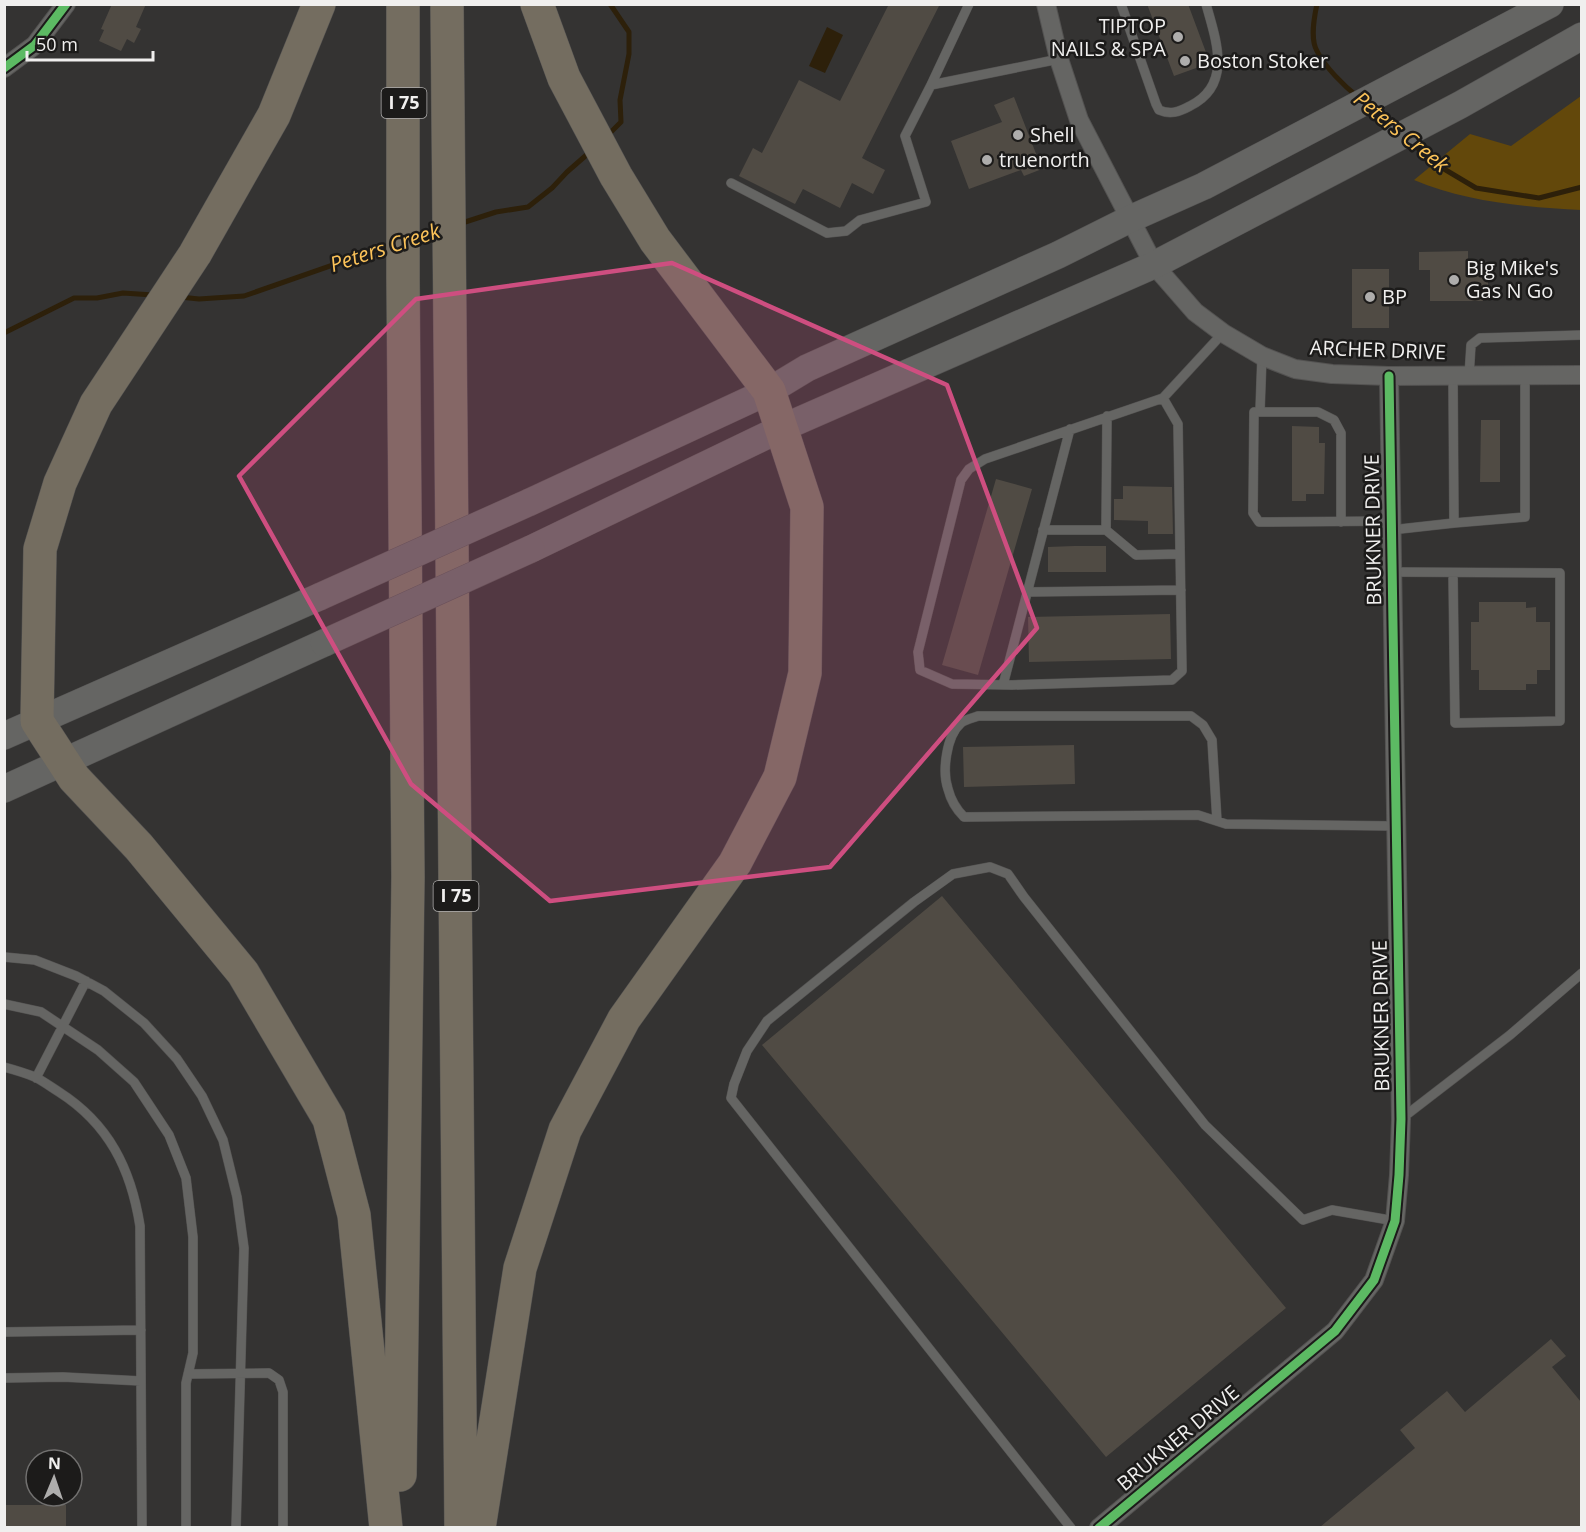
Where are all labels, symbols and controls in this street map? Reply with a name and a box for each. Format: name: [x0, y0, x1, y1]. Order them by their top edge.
place label: TIPTOP NAILS & SPA: [1051, 12, 1166, 62]
scale bar: [27, 24, 153, 62]
marker: TIPTOP NAILS & SPA: [1171, 30, 1185, 44]
text: 50 m: [36, 32, 78, 56]
place label: Boston Stoker: [1197, 47, 1328, 74]
marker: Boston Stoker: [1178, 54, 1192, 68]
water label: Peters Creek: [1348, 84, 1455, 179]
road number: I 75: [382, 88, 426, 118]
place label: Shell: [1030, 121, 1075, 148]
marker: Shell: [1011, 128, 1025, 142]
place label: truenorth: [999, 146, 1090, 173]
marker: truenorth: [980, 153, 994, 167]
water label: Peters Creek: [326, 216, 444, 278]
place label: Big Mike's Gas N Go: [1466, 254, 1559, 304]
marker: Big Mike's Gas N Go: [1447, 273, 1461, 287]
place label: BP: [1382, 283, 1407, 310]
marker: BP: [1363, 290, 1377, 304]
street label: ARCHER DRIVE: [1309, 334, 1447, 365]
street label: BRUKNER DRIVE: [1358, 454, 1387, 606]
road number: I 75: [434, 881, 478, 911]
street label: BRUKNER DRIVE: [1366, 940, 1395, 1092]
street label: BRUKNER DRIVE: [1111, 1379, 1244, 1497]
north arrow: [24, 1448, 84, 1508]
text: N: [48, 1452, 61, 1474]

